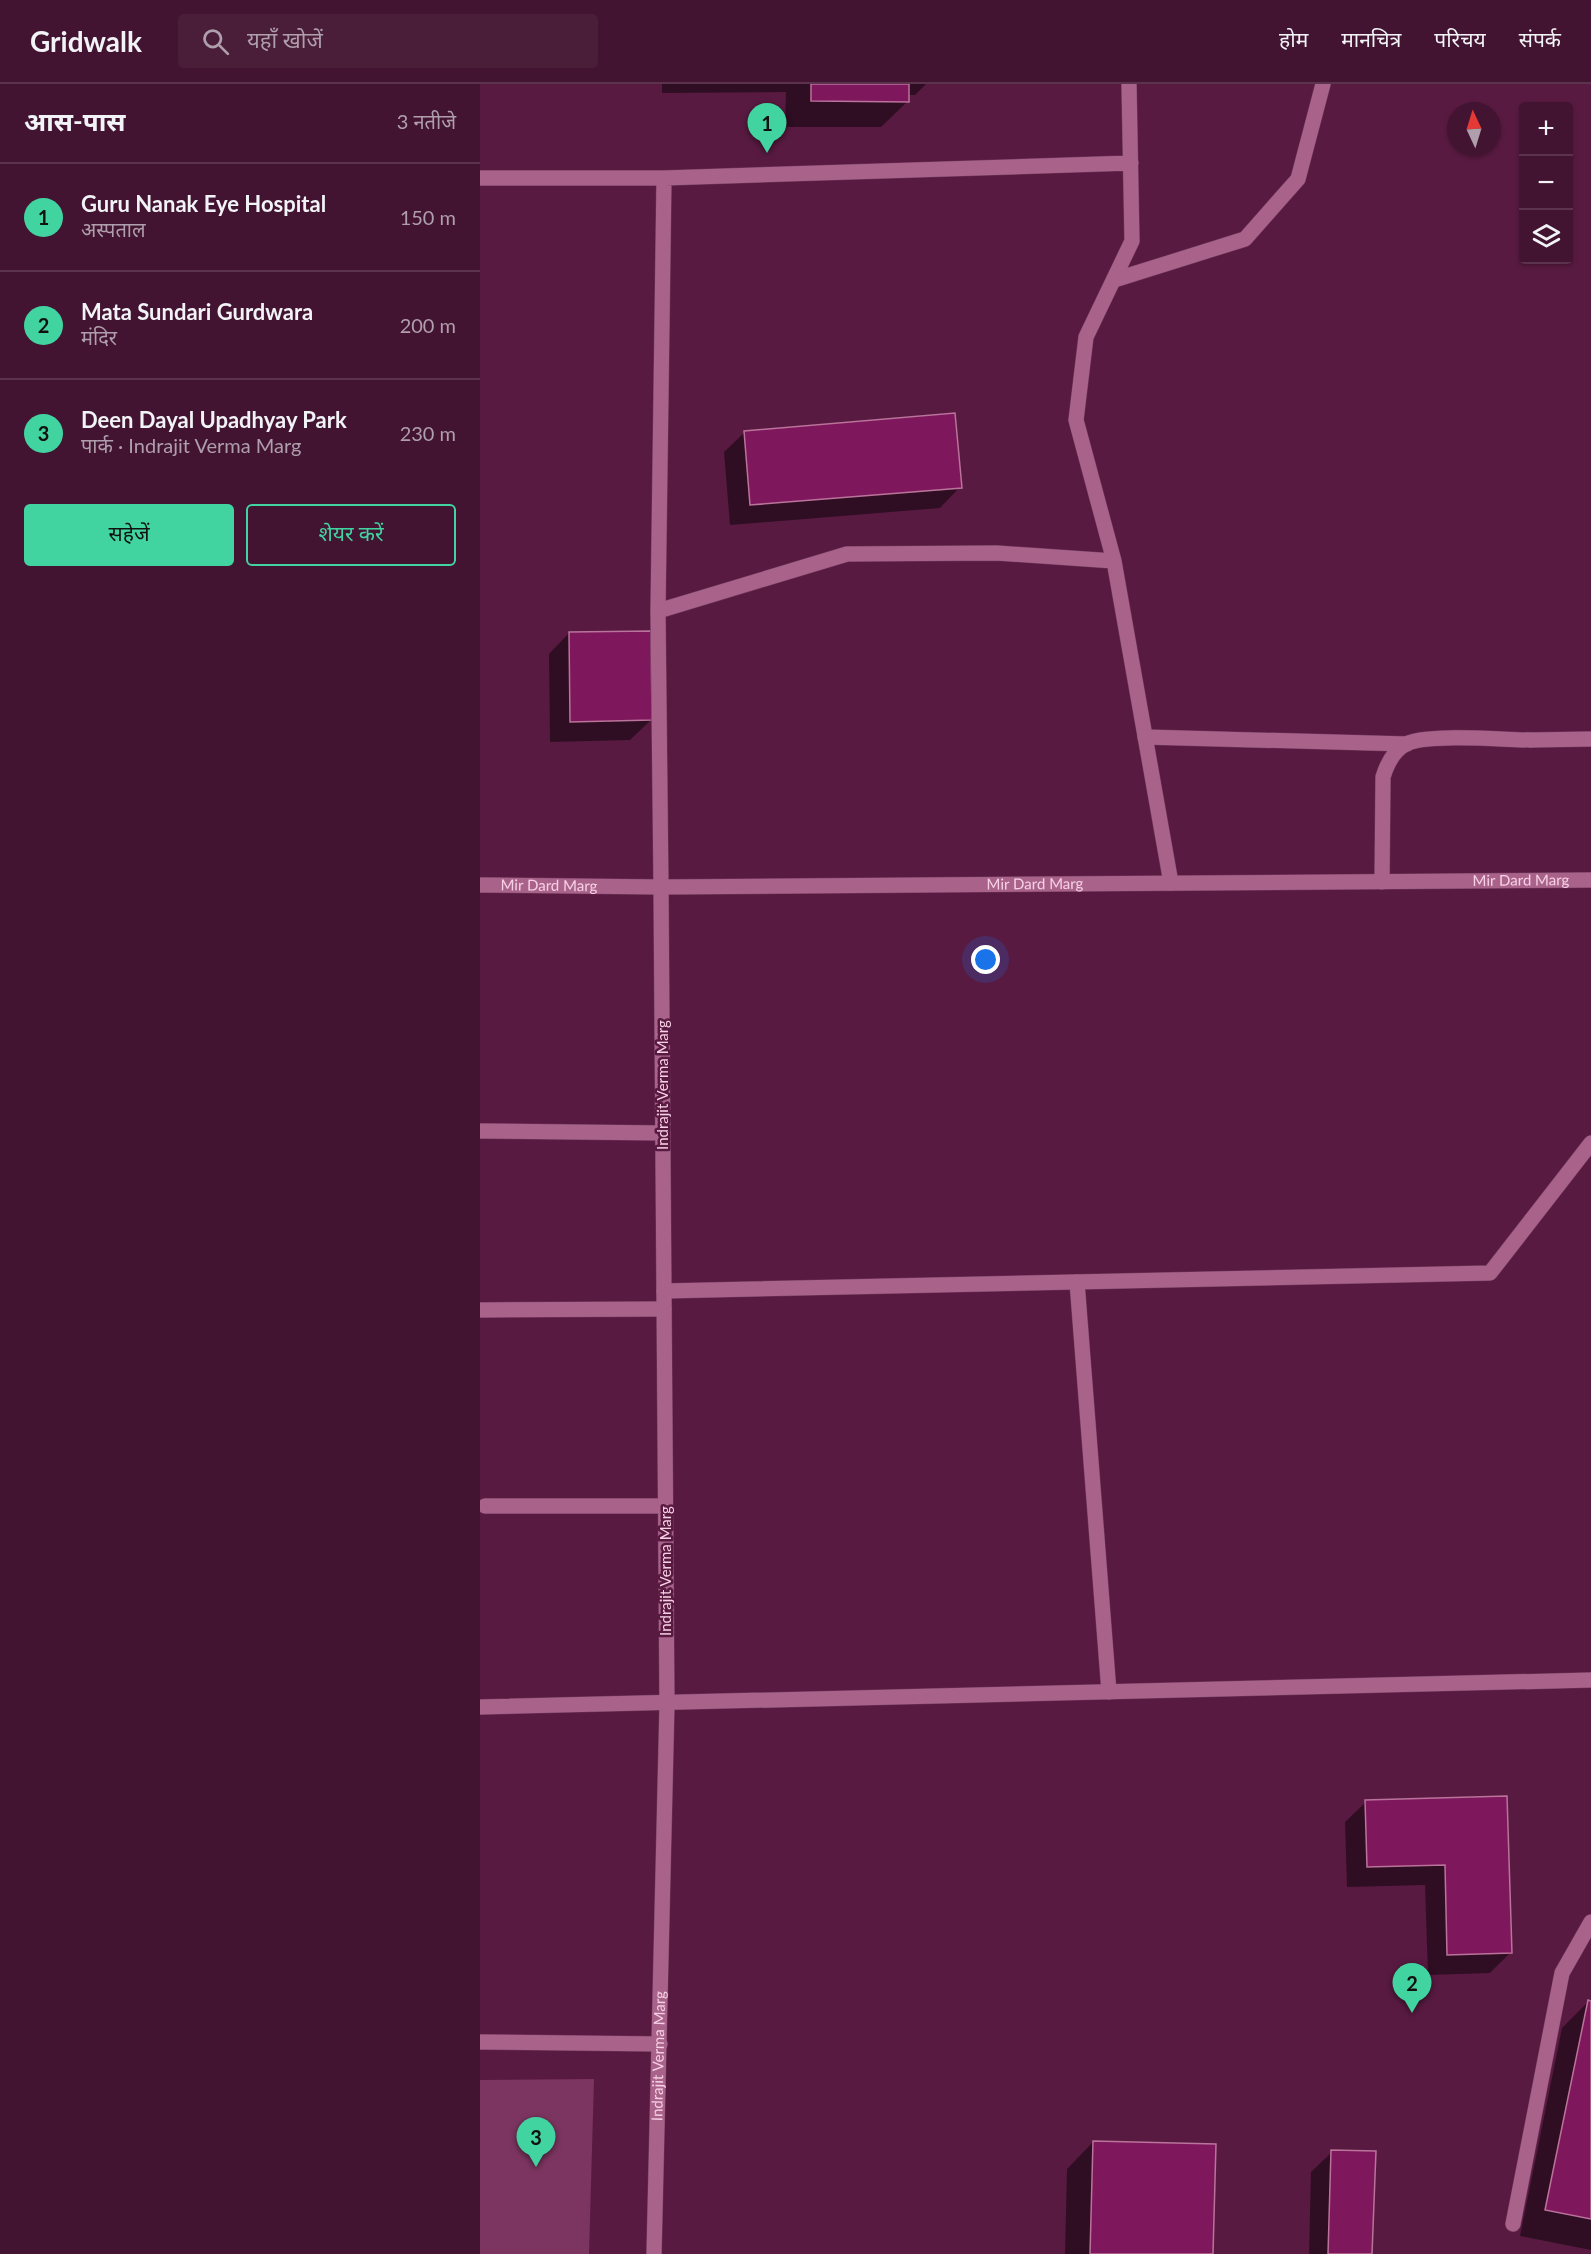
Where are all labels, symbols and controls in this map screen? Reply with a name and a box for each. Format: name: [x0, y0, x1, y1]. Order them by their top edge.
search box: [178, 14, 598, 68]
text: Gridwalk: [30, 24, 142, 58]
icon: search: [199, 25, 232, 58]
text: यहाँ खोजें: [247, 26, 323, 53]
text: होम: [1279, 26, 1308, 51]
text: मानचित्र: [1341, 26, 1401, 51]
text: परिचय: [1434, 26, 1486, 51]
text: संपर्क: [1519, 26, 1561, 51]
north arrow: [1447, 102, 1501, 156]
map controls: [1519, 102, 1573, 264]
button: +: [1519, 102, 1573, 156]
pin: 1: [748, 104, 786, 153]
text: आस-पास: [24, 105, 126, 137]
text: 3 नतीजे: [397, 109, 456, 133]
button: −: [1519, 156, 1573, 210]
text: Guru Nanak Eye Hospital: [81, 190, 326, 217]
text: 1: [38, 205, 49, 229]
text: 150 m: [400, 205, 456, 229]
button: layers: [1519, 210, 1573, 264]
text: अस्पताल: [81, 217, 146, 241]
text: Mata Sundari Gurdwara: [81, 298, 313, 325]
text: 2: [38, 313, 49, 337]
text: 200 m: [400, 313, 456, 337]
text: मंदिर: [81, 325, 117, 349]
text: Deen Dayal Upadhyay Park: [81, 406, 347, 433]
text: 3: [38, 421, 49, 445]
text: 230 m: [400, 421, 456, 445]
text: पार्क · Indrajit Verma Marg: [81, 433, 301, 457]
button: सहेजें: [24, 504, 234, 566]
button: शेयर करें: [246, 504, 456, 566]
street label: Mir Dard Marg: [1472, 870, 1570, 889]
street label: Mir Dard Marg: [986, 874, 1084, 893]
street label: Mir Dard Marg: [500, 875, 598, 894]
your location: [971, 945, 1000, 974]
street label: Indrajit Verma Marg: [653, 1020, 671, 1150]
street label: Indrajit Verma Marg: [656, 1506, 674, 1636]
pin: 2: [1392, 1964, 1432, 2013]
street label: Indrajit Verma Marg: [647, 1991, 668, 2121]
pin: 3: [516, 2118, 556, 2167]

